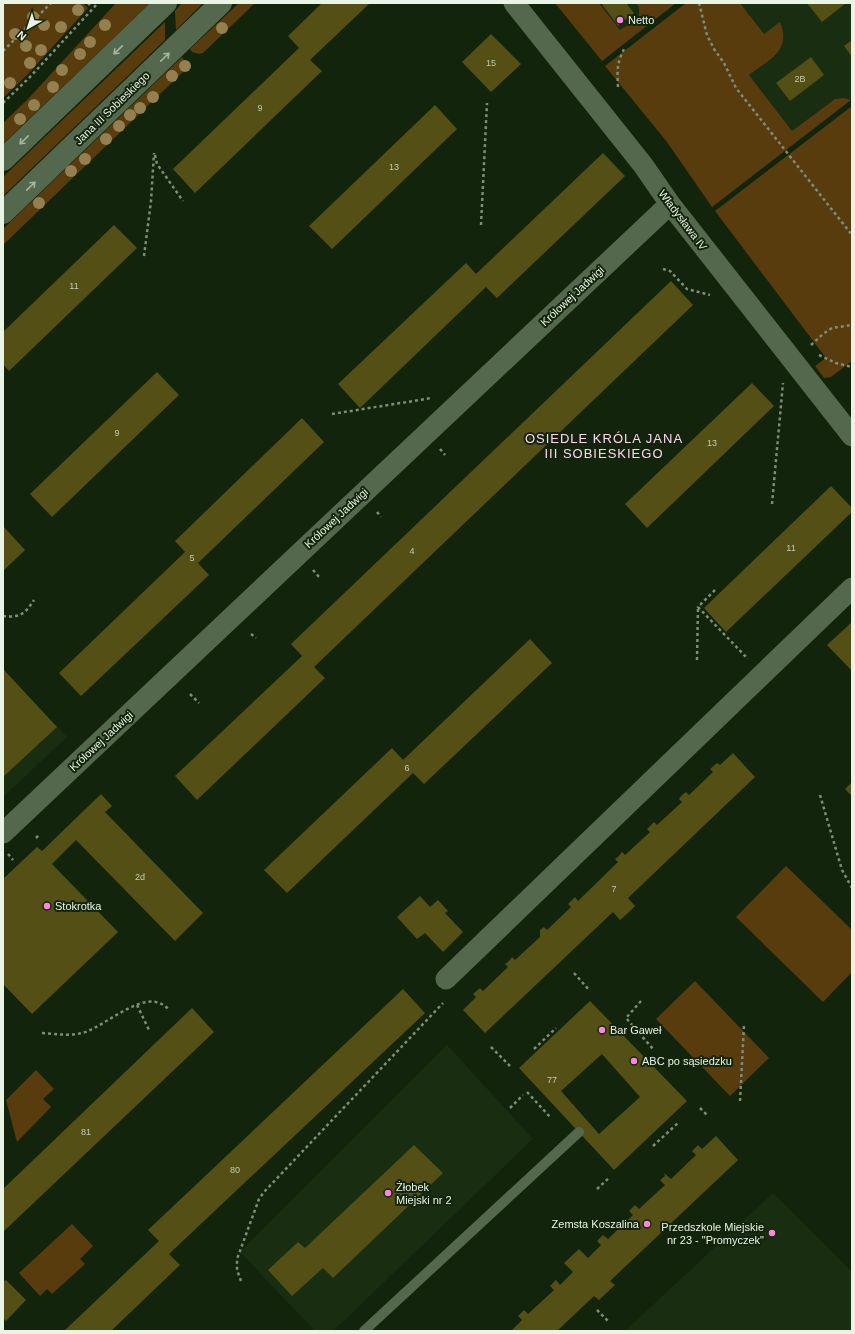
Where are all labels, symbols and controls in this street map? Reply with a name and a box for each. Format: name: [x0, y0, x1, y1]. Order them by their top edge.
north arrow: [8, 8, 48, 48]
place label: Netto: [628, 14, 654, 26]
marker: Netto: [615, 15, 625, 25]
text: N: [15, 29, 29, 43]
one-way arrow: [113, 45, 123, 55]
one-way arrow: [160, 52, 170, 61]
house number: 15: [486, 58, 496, 68]
street label: Jana III Sobieskiego: [72, 69, 152, 147]
house number: 2B: [794, 74, 806, 84]
house number: 9: [257, 103, 263, 113]
one-way arrow: [19, 135, 29, 145]
house number: 13: [389, 162, 399, 172]
one-way arrow: [26, 181, 36, 190]
street label: Władysława IV: [657, 188, 710, 253]
street label: Królowej Jadwigi: [538, 264, 606, 328]
house number: 11: [69, 281, 79, 291]
house number: 9: [114, 428, 120, 438]
district label: OSIEDLE KRÓLA JANA III SOBIESKIEGO: [525, 431, 683, 461]
house number: 13: [707, 438, 717, 448]
street label: Królowej Jadwigi: [302, 486, 370, 550]
house number: 11: [786, 543, 796, 553]
house number: 4: [409, 546, 415, 556]
house number: 5: [189, 553, 195, 563]
street label: Królowej Jadwigi: [67, 709, 135, 773]
house number: 6: [404, 763, 410, 773]
house number: 2d: [135, 872, 145, 882]
house number: 7: [611, 884, 617, 894]
place label: Stokrotka: [55, 900, 102, 912]
marker: Stokrotka: [42, 901, 52, 911]
place label: Bar Gaweł: [610, 1024, 662, 1036]
marker: Bar Gaweł: [597, 1025, 607, 1035]
place label: ABC po sąsiedzku: [642, 1055, 732, 1067]
marker: ABC po sąsiedzku: [629, 1056, 639, 1066]
house number: 77: [547, 1075, 557, 1085]
house number: 81: [81, 1127, 91, 1137]
house number: 80: [230, 1165, 240, 1175]
place label: Żłobek Miejski nr 2: [396, 1181, 452, 1206]
marker: Żłobek Miejski nr 2: [383, 1188, 393, 1198]
place label: Zemsta Koszalina: [552, 1218, 640, 1230]
marker: Zemsta Koszalina: [642, 1219, 652, 1229]
place label: Przedszkole Miejskie nr 23 - "Promyczek": [661, 1221, 764, 1246]
marker: Przedszkole Miejskie nr 23 - "Promyczek": [767, 1228, 777, 1238]

